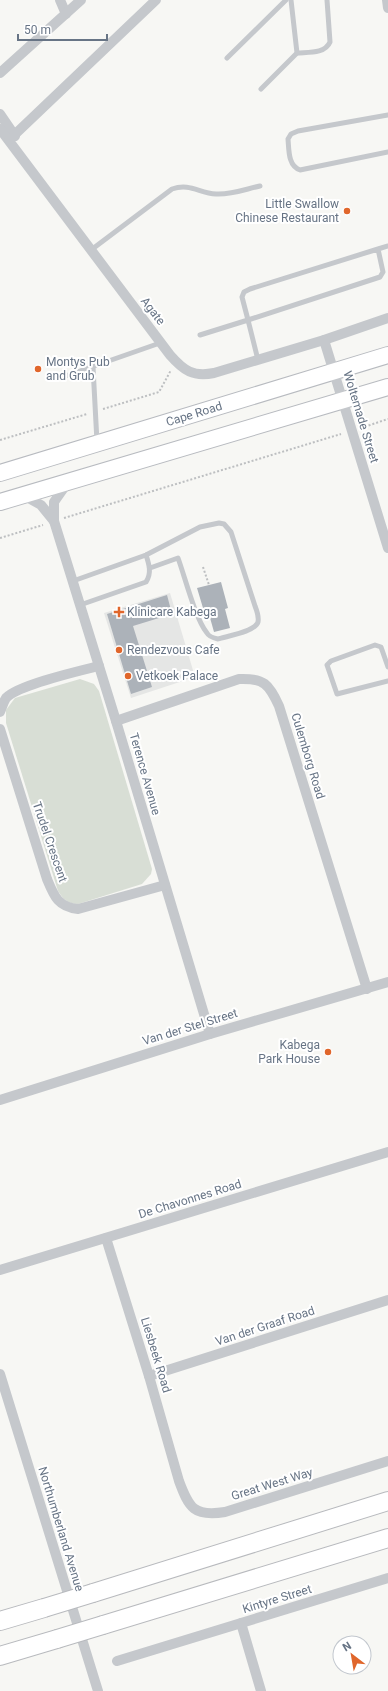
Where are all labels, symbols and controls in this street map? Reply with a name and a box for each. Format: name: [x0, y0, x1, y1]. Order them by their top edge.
scale bar: [18, 16, 107, 42]
text: 50 m: [24, 23, 51, 37]
place label: Little Swallow Chinese Restaurant: [235, 197, 339, 225]
marker: Little Swallow Chinese Restaurant: [342, 206, 352, 216]
street label: Agate: [138, 294, 168, 328]
place label: Montys Pub and Grub: [46, 355, 110, 383]
marker: Montys Pub and Grub: [33, 364, 43, 374]
street label: Woltemade Street: [340, 369, 382, 465]
street label: Cape Road: [164, 399, 224, 429]
place label: Klinicare Kabega: [127, 605, 216, 619]
marker: Klinicare Kabega: [114, 607, 124, 617]
place label: Rendezvous Cafe: [127, 643, 220, 657]
marker: Rendezvous Cafe: [114, 645, 124, 655]
place label: Vetkoek Palace: [136, 669, 218, 683]
marker: Vetkoek Palace: [123, 671, 133, 681]
street label: Culemborg Road: [288, 711, 328, 801]
street label: Terence Avenue: [127, 731, 163, 817]
street label: Trudel Crescent: [30, 800, 70, 884]
street label: Van der Stel Street: [141, 1006, 239, 1048]
place label: Kabega Park House: [258, 1038, 320, 1066]
marker: Kabega Park House: [323, 1047, 333, 1057]
street label: De Chavonnes Road: [137, 1177, 243, 1221]
street label: Van der Graaf Road: [214, 1303, 316, 1349]
street label: Liesbeek Road: [138, 1316, 174, 1394]
street label: Northumberland Avenue: [35, 1465, 87, 1593]
street label: Great West Way: [230, 1465, 315, 1503]
street label: Kintyre Street: [241, 1582, 313, 1616]
north arrow: [332, 1635, 372, 1675]
text: N: [340, 1639, 354, 1654]

